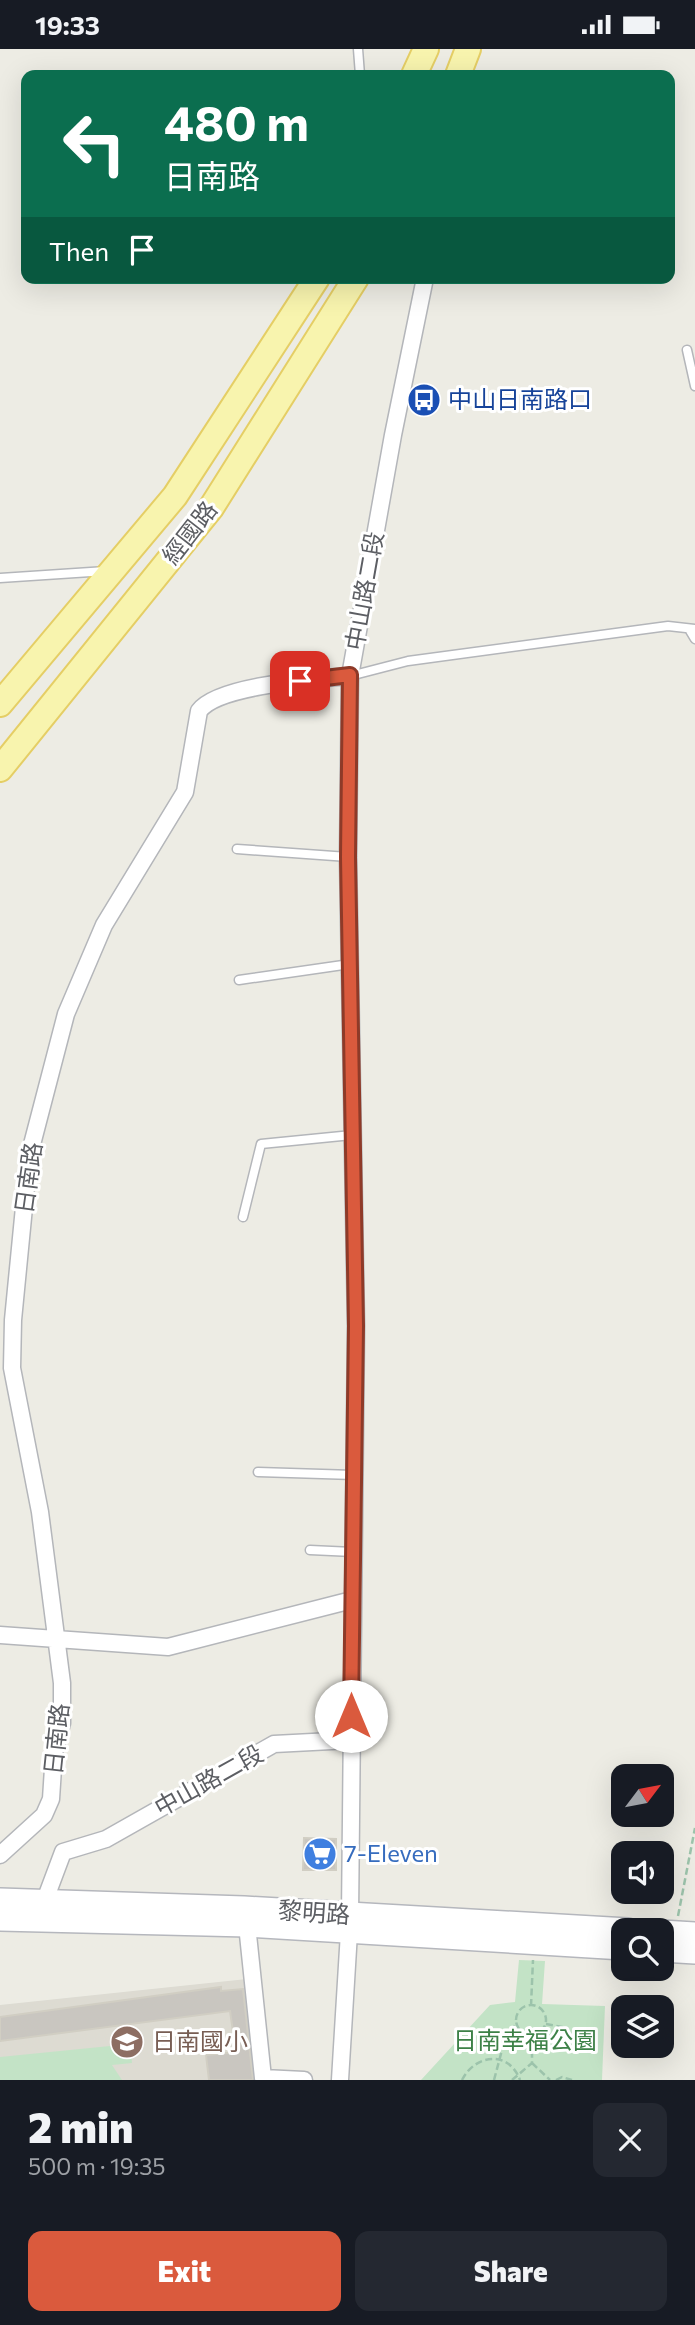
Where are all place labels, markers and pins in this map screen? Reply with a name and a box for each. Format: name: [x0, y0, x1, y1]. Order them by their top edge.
bus stop icon: 中山日南路口: [405, 381, 443, 419]
place label: 中山日南路口: [448, 384, 592, 413]
pin: [270, 651, 330, 711]
supermarket icon: 7-Eleven: [301, 1835, 339, 1873]
place label: 7-Eleven: [344, 1838, 438, 1867]
school or university icon: 日南國小: [108, 2023, 146, 2061]
place label: 日南國小: [152, 2026, 248, 2055]

